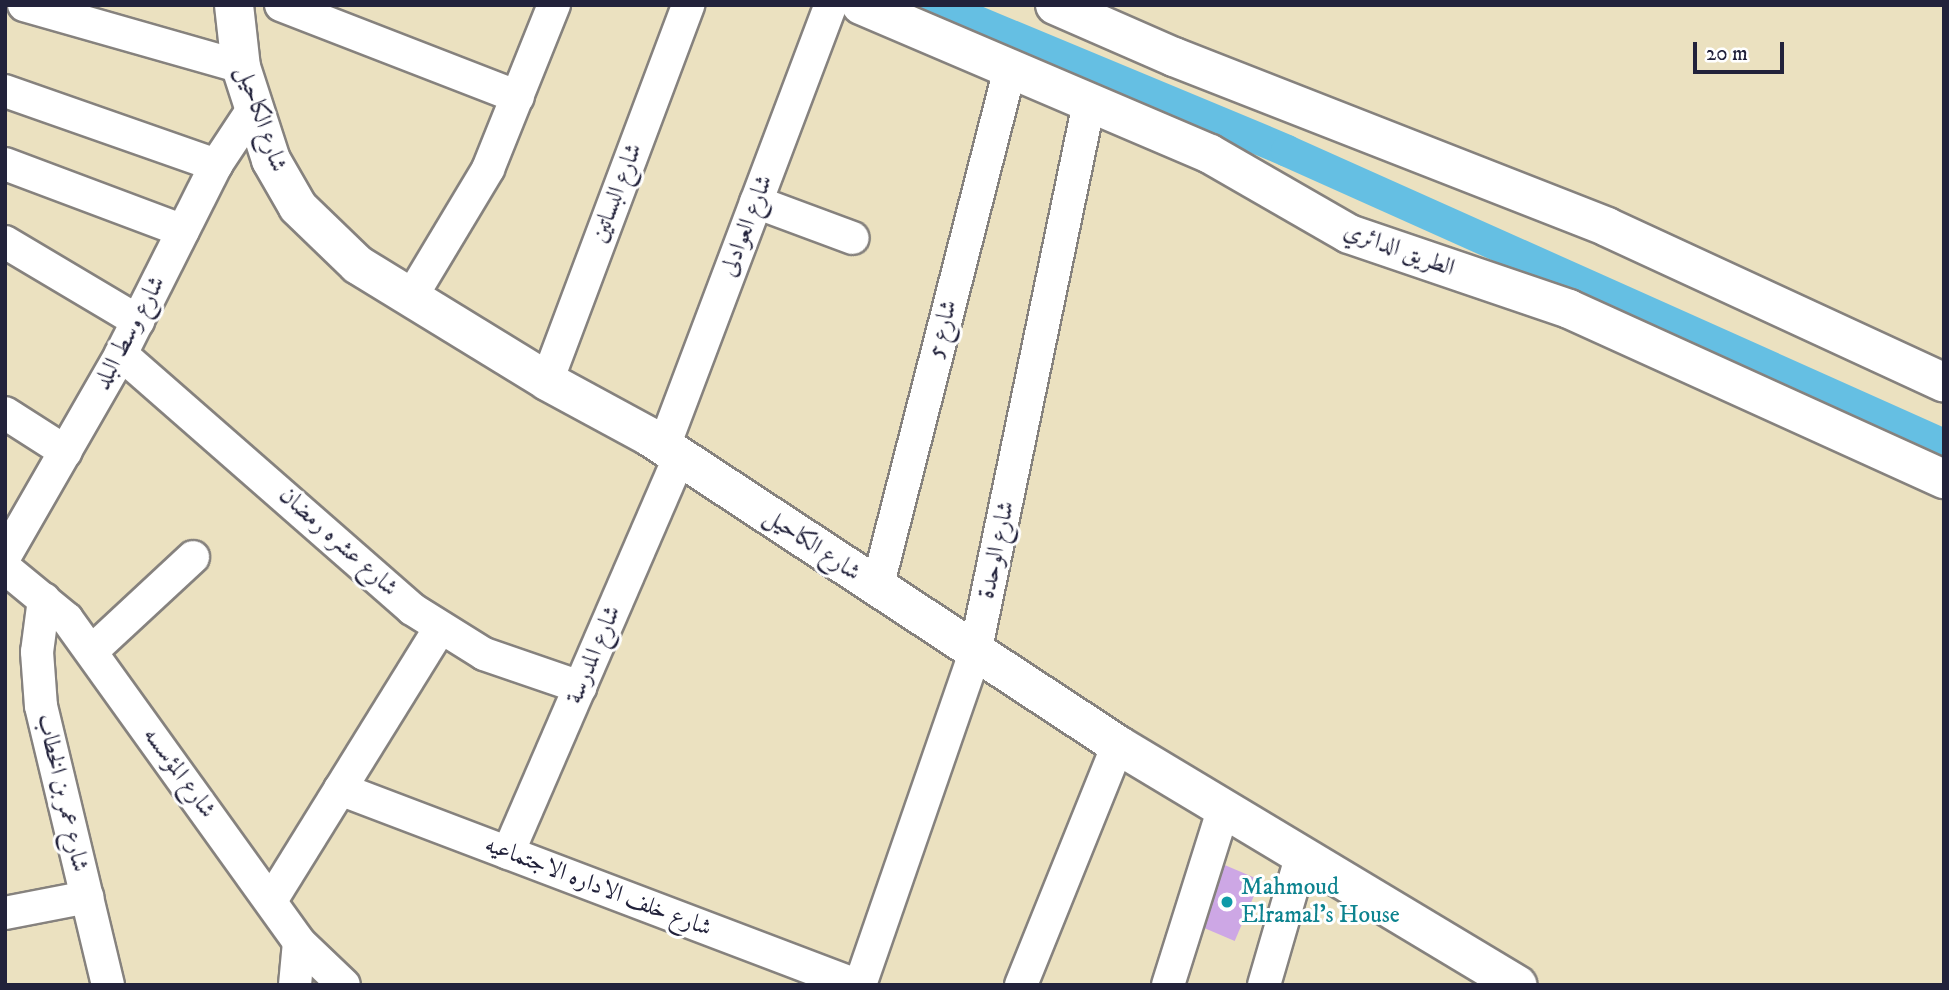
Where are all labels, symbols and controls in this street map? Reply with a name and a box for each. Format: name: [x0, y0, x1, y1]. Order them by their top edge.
scale bar: [1697, 28, 1788, 72]
text: 20 m: [1706, 41, 1748, 67]
street label: شارع الكاحيل: [229, 62, 293, 176]
street label: شارع البساتين: [585, 139, 649, 247]
street label: شارع العوادلى: [714, 171, 780, 281]
street label: الطريق الدائري: [1340, 217, 1458, 283]
street label: شارع وسط البلد: [88, 271, 172, 395]
street label: شارع 5: [922, 297, 964, 361]
street label: شارع عشره رمضان: [273, 481, 403, 603]
street label: شارع الوحدة: [973, 498, 1021, 602]
street label: شارع الكاحيل: [758, 502, 866, 588]
street label: شارع المدرسة: [560, 601, 628, 709]
street label: شارع عمر بن الخطاب: [30, 711, 94, 875]
street label: شارع المؤسسه: [136, 722, 222, 824]
street label: شارع خلف الاداره الاجتماعيه: [480, 830, 716, 944]
place label: Mahmoud Elramal's House: [1241, 874, 1400, 930]
marker: Mahmoud Elramal's House: [1219, 894, 1235, 910]

